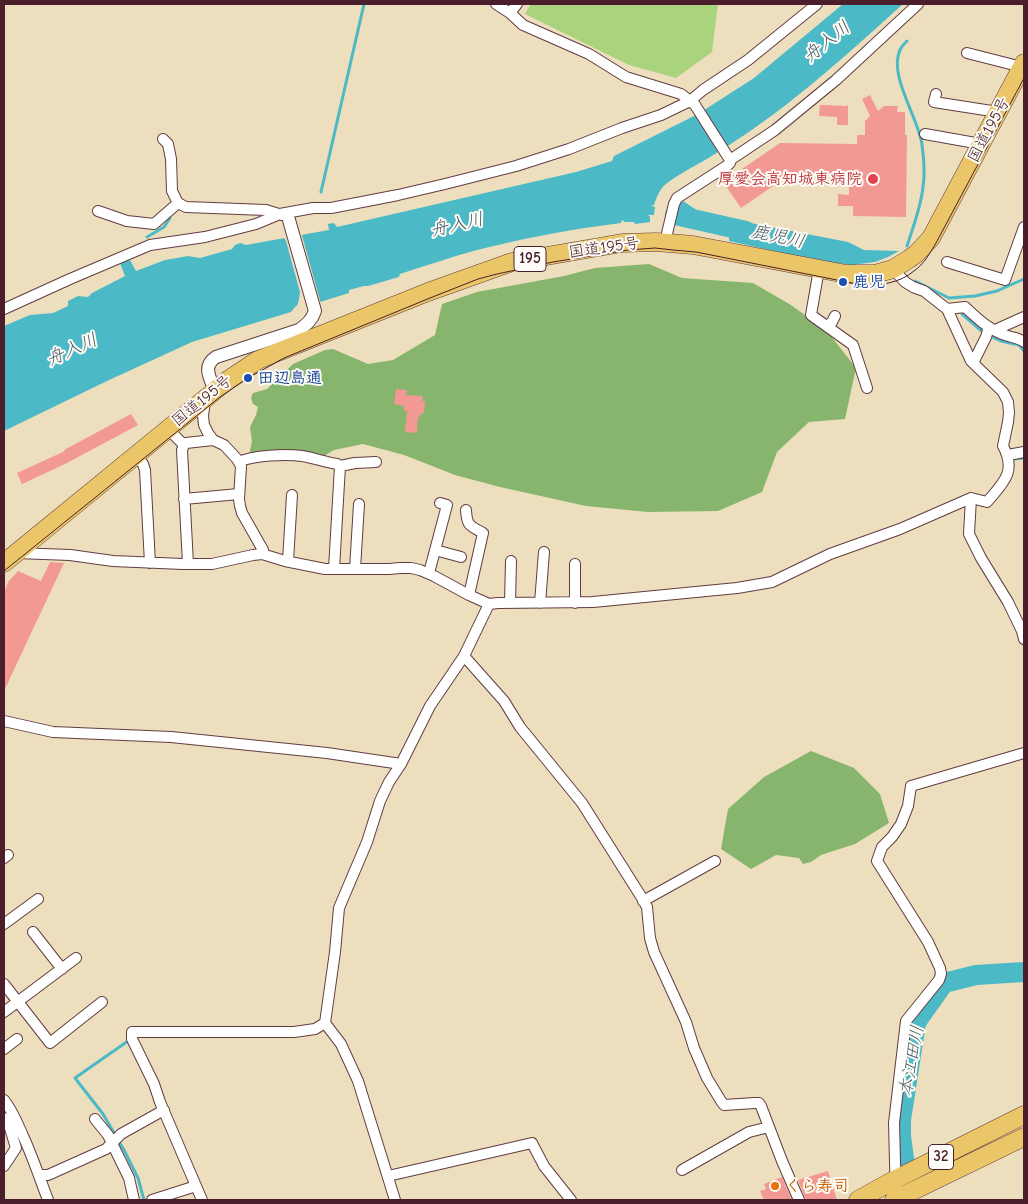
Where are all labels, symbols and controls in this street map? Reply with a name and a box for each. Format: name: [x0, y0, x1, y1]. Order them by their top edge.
water label: 舟入川: [799, 17, 855, 67]
street label: 国道195号: [964, 94, 1014, 166]
place label: 厚愛会高知城東病院: [718, 169, 862, 189]
marker: 厚愛会高知城東病院: [866, 172, 880, 186]
water label: 舟入川: [428, 208, 486, 242]
water label: 鹿児川: [749, 221, 807, 253]
street label: 国道195号: [567, 234, 641, 262]
road number: 195: [514, 246, 546, 272]
place label: 鹿児: [853, 272, 885, 292]
marker: 鹿児: [837, 276, 849, 288]
water label: 舟入川: [43, 329, 101, 371]
place label: 田辺島通: [258, 368, 322, 388]
street label: 国道195号: [168, 371, 236, 431]
marker: 田辺島通: [242, 372, 254, 384]
water label: 本江田川: [895, 1024, 929, 1098]
road number: 32: [928, 1144, 954, 1170]
place label: くら寿司: [785, 1176, 849, 1196]
marker: くら寿司: [769, 1180, 781, 1192]

